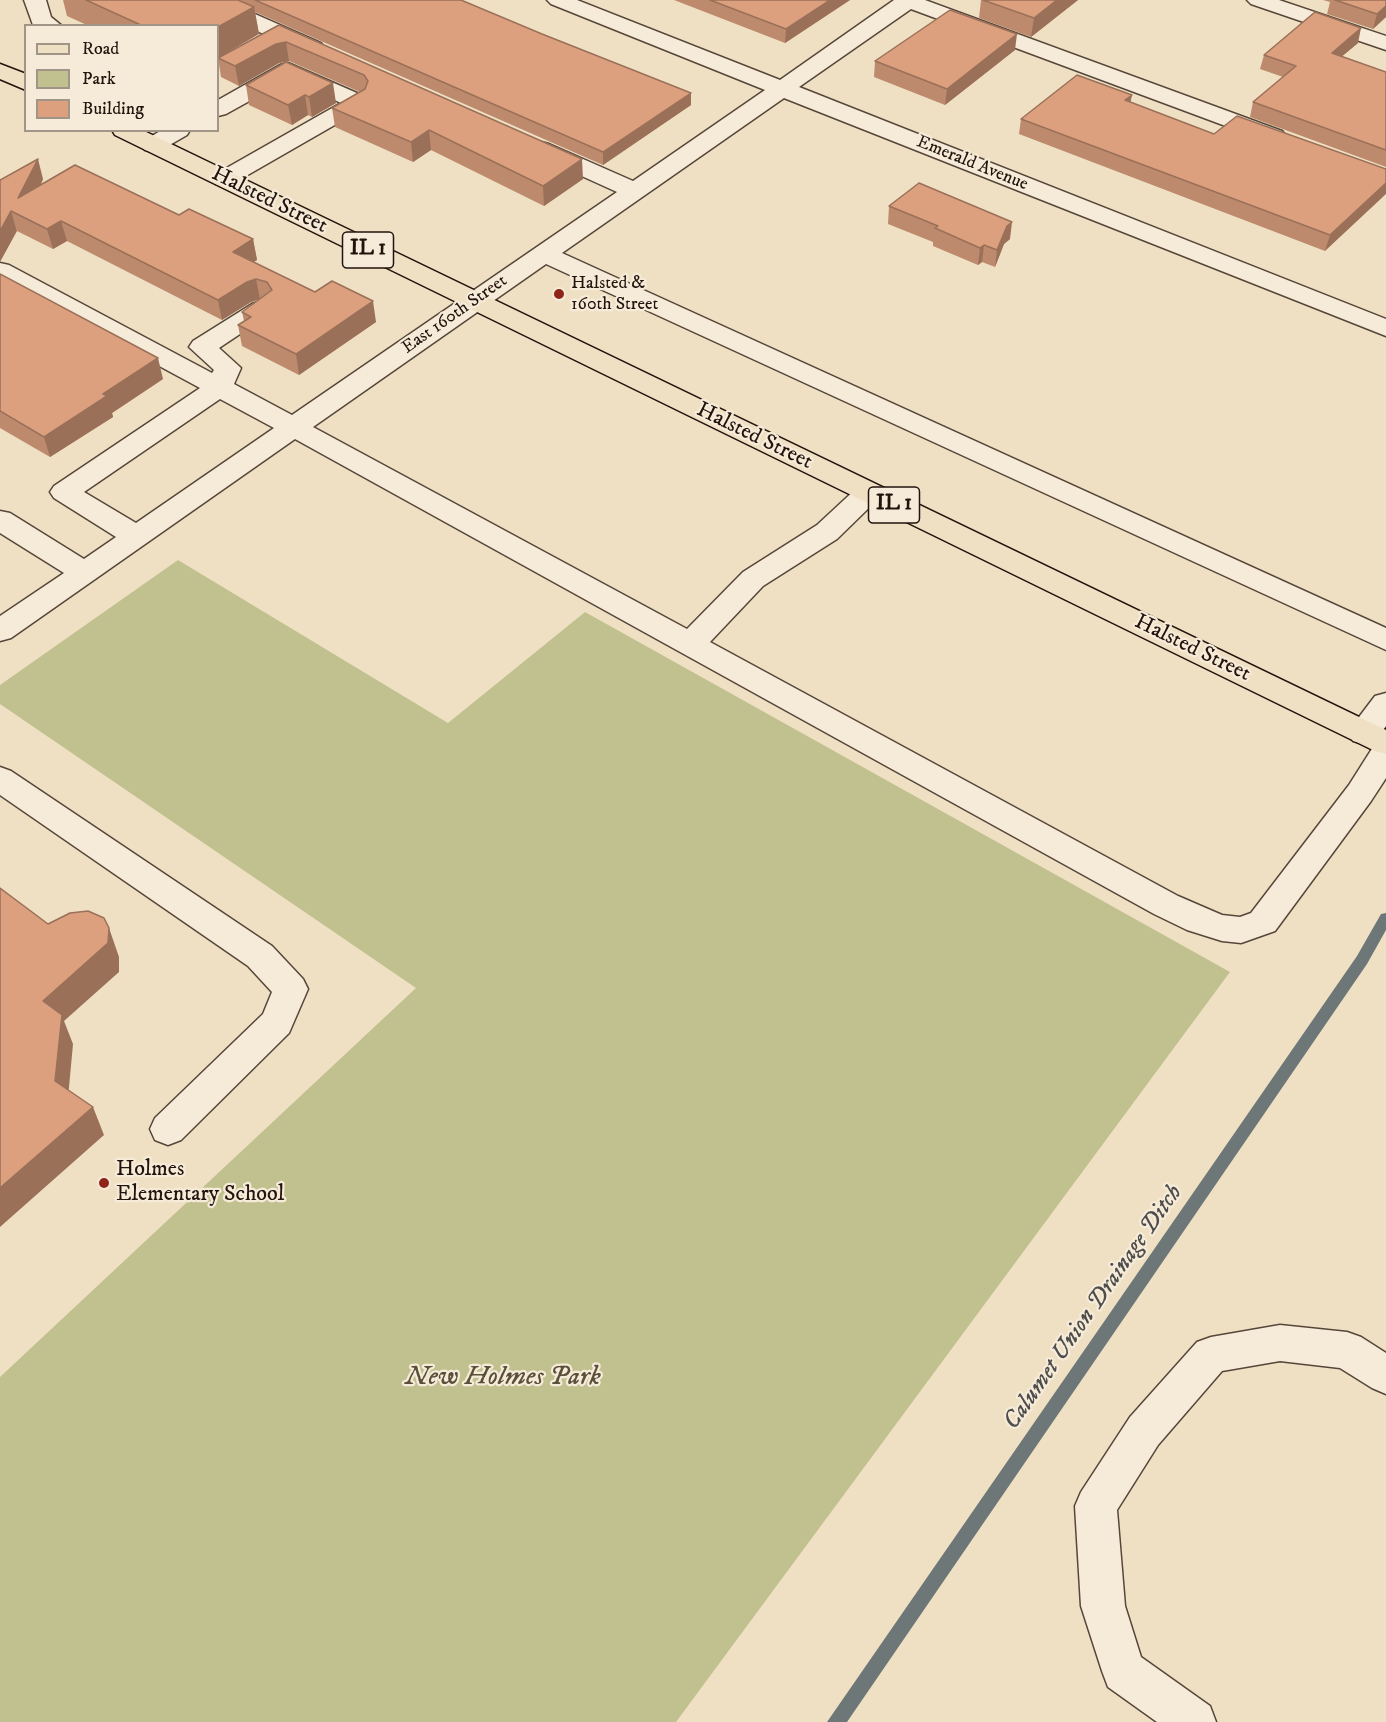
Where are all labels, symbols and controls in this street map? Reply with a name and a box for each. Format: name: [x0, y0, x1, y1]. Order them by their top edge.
legend: [24, 24, 219, 132]
text: Road: [82, 38, 119, 60]
text: Park: [82, 68, 116, 90]
text: Building: [82, 98, 144, 120]
street label: Emerald Avenue: [913, 132, 1031, 196]
street label: Halsted Street: [207, 162, 331, 240]
road number: IL 1: [342, 232, 394, 268]
street label: East 160th Street: [398, 271, 512, 359]
place label: Halsted & 160th Street: [571, 273, 658, 316]
marker: Halsted & 160th Street: [552, 287, 566, 301]
street label: Halsted Street: [692, 398, 816, 476]
road number: IL 1: [868, 487, 920, 523]
street label: Halsted Street: [1130, 610, 1254, 688]
place label: Holmes Elementary School: [116, 1157, 284, 1208]
marker: Holmes Elementary School: [97, 1176, 111, 1190]
water label: Calumet Union Drainage Ditch: [998, 1180, 1190, 1436]
park label: New Holmes Park: [405, 1362, 601, 1394]

